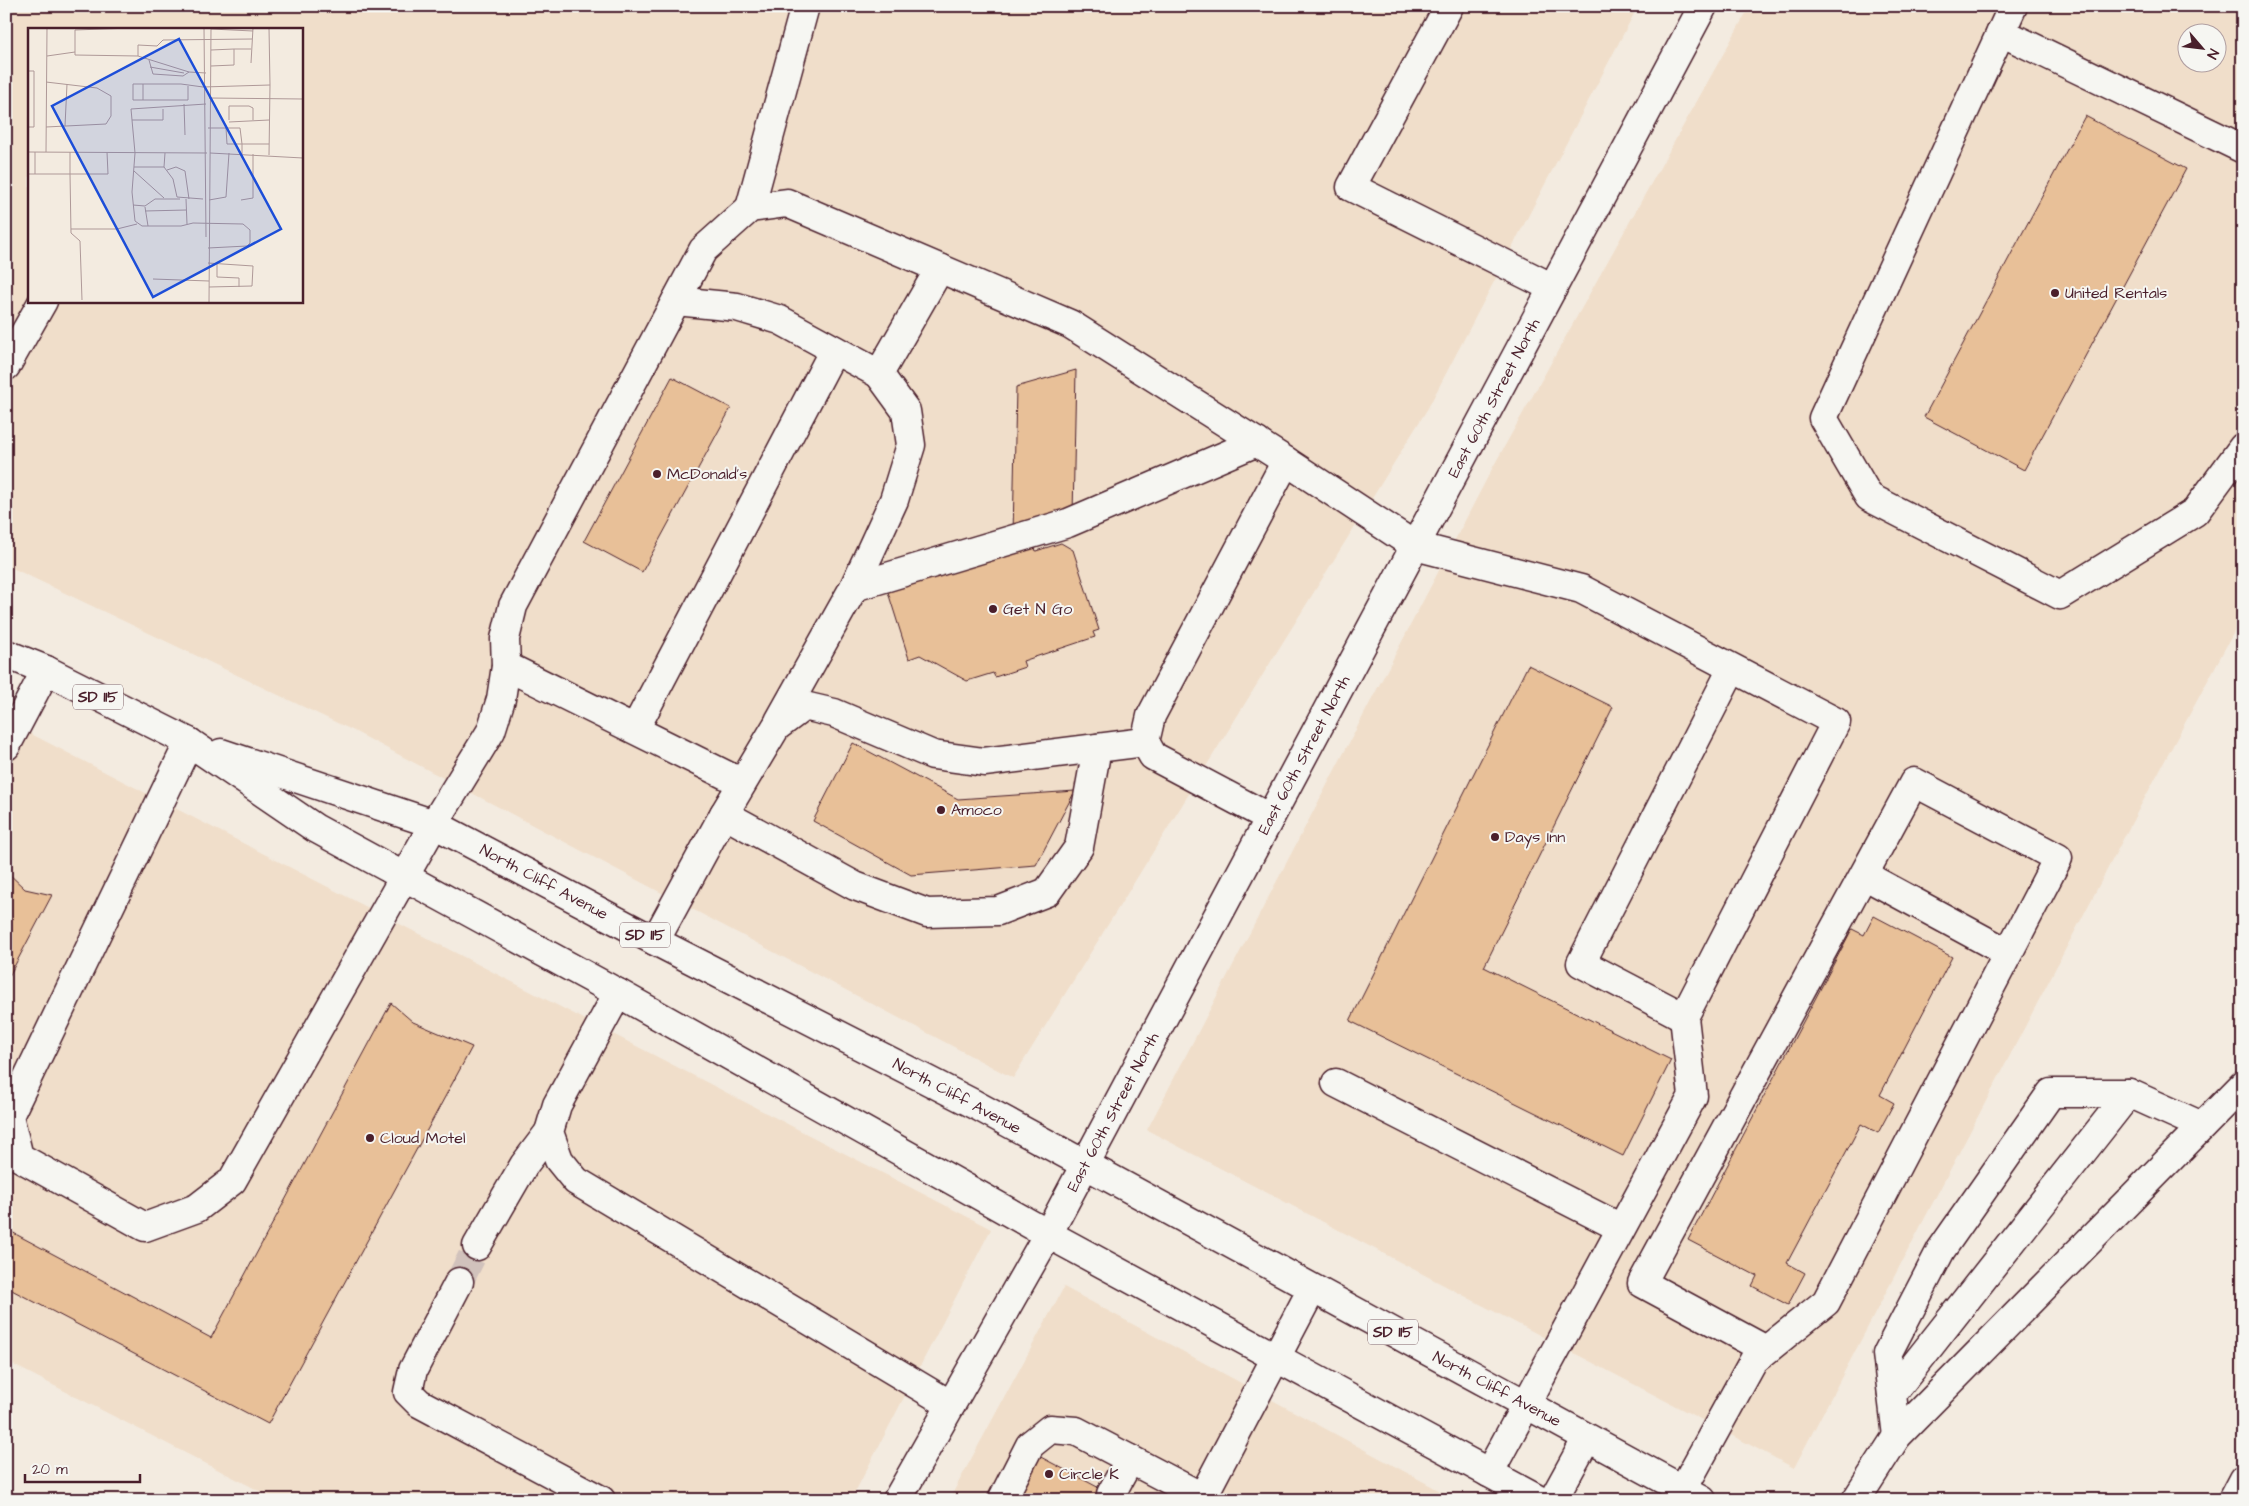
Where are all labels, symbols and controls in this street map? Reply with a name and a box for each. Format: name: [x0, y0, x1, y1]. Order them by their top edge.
north arrow: [2176, 22, 2226, 72]
inset map: [28, 28, 302, 302]
text: N: [2202, 45, 2223, 62]
place label: United Rentals: [2065, 282, 2167, 304]
marker: United Rentals: [2049, 287, 2061, 299]
street label: East 60th Street North: [1443, 314, 1545, 482]
place label: McDonald's: [667, 463, 747, 485]
marker: McDonald's: [651, 468, 663, 480]
place label: Get N Go: [1003, 598, 1072, 620]
marker: Get N Go: [987, 603, 999, 615]
street label: East 60th Street North: [1253, 671, 1355, 839]
road number: SD 115: [73, 684, 123, 710]
place label: Amoco: [951, 799, 1002, 821]
marker: Amoco: [935, 804, 947, 816]
place label: Days Inn: [1505, 826, 1565, 849]
marker: Days Inn: [1489, 831, 1501, 843]
street label: North Cliff Avenue: [476, 839, 612, 925]
road number: SD 115: [620, 922, 670, 948]
street label: East 60th Street North: [1062, 1028, 1164, 1196]
street label: North Cliff Avenue: [889, 1053, 1025, 1139]
place label: Cloud Motel: [380, 1127, 465, 1149]
marker: Cloud Motel: [364, 1132, 376, 1144]
road number: SD 115: [1368, 1320, 1418, 1344]
street label: North Cliff Avenue: [1429, 1346, 1565, 1432]
scale bar: [25, 1451, 140, 1483]
text: 20 m: [32, 1459, 68, 1480]
place label: Circle K: [1059, 1463, 1119, 1485]
marker: Circle K: [1043, 1468, 1055, 1480]

